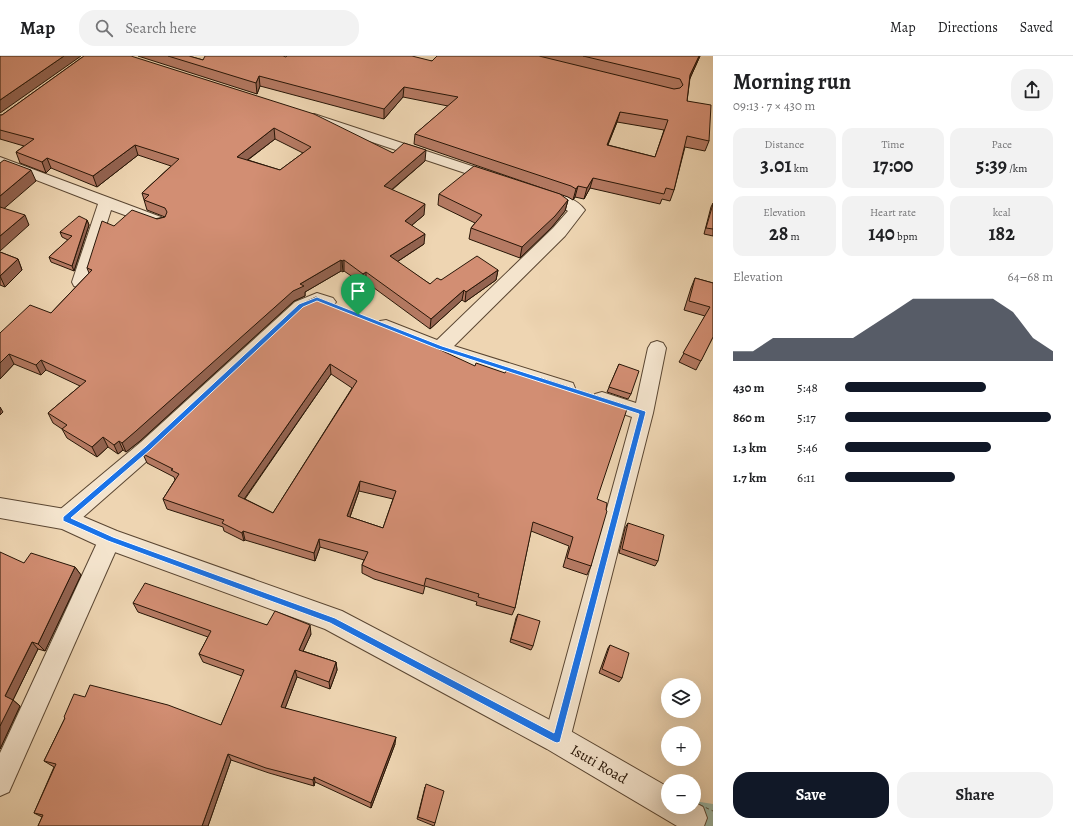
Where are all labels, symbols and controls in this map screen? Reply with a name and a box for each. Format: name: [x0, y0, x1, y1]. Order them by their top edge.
search box: [79, 10, 359, 46]
text: Map: [20, 15, 55, 41]
icon: search: [93, 17, 115, 39]
text: Search here: [125, 18, 197, 38]
text: Map: [890, 18, 916, 37]
text: Directions: [938, 18, 998, 37]
text: Saved: [1020, 18, 1053, 37]
text: Morning run: [733, 67, 851, 97]
button: share: [1011, 69, 1053, 111]
text: 09:13 · 7 × 430 m: [733, 97, 815, 114]
text: Distance: [765, 137, 804, 152]
text: Time: [882, 137, 904, 152]
text: Pace: [991, 137, 1012, 152]
text: 3.01: [760, 152, 792, 179]
text: 17:00: [873, 152, 913, 179]
text: 5:39: [976, 152, 1007, 179]
text: km: [792, 161, 808, 176]
text: /km: [1007, 161, 1027, 176]
text: Elevation: [763, 205, 805, 220]
text: Heart rate: [870, 205, 916, 220]
text: kcal: [993, 205, 1010, 220]
text: 28: [769, 220, 788, 247]
text: 140: [868, 220, 895, 247]
text: 182: [988, 220, 1015, 247]
text: m: [788, 229, 800, 244]
text: bpm: [895, 229, 918, 244]
text: Elevation: [733, 268, 783, 285]
text: 64–68 m: [1007, 268, 1053, 285]
pin: [341, 274, 375, 315]
icon: arrive: [347, 280, 369, 302]
text: 430 m: [733, 379, 764, 396]
text: 5:48: [797, 379, 818, 396]
text: 860 m: [733, 409, 765, 426]
text: 5:17: [797, 409, 816, 426]
text: 1.3 km: [733, 439, 767, 456]
text: 5:46: [797, 439, 818, 456]
text: 1.7 km: [733, 469, 767, 486]
text: 6:11: [797, 469, 815, 486]
map controls: [661, 678, 701, 814]
button: layers: [661, 678, 701, 718]
button: +: [661, 726, 701, 766]
street label: Isuti Road: [567, 740, 632, 789]
button: Save: [733, 772, 889, 818]
button: Share: [897, 772, 1053, 818]
button: −: [661, 774, 701, 814]

